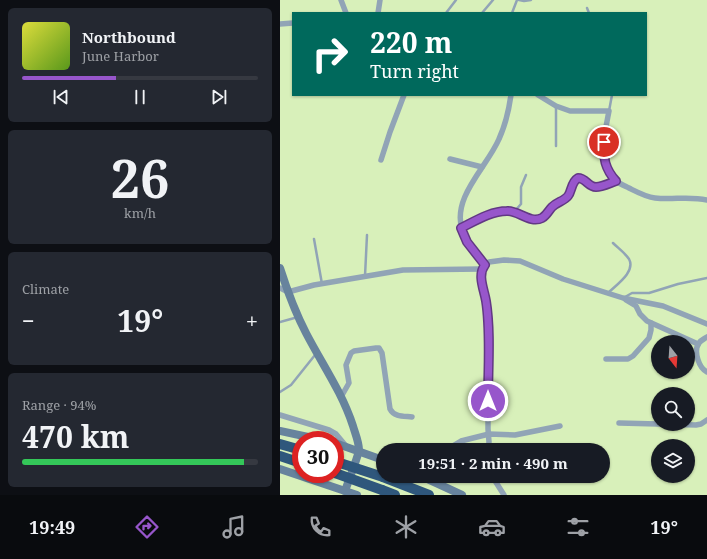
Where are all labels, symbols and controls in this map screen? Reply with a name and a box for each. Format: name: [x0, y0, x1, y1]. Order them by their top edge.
text: 220 m: [370, 23, 452, 61]
text: Northbound: [82, 27, 176, 47]
icon: right: [304, 28, 356, 80]
text: June Harbor: [82, 47, 159, 65]
text: Turn right: [370, 59, 459, 83]
icon: previous: [50, 86, 72, 108]
icon: pause: [129, 86, 151, 108]
icon: next: [208, 86, 230, 108]
pin: [587, 125, 621, 159]
icon: arrive: [593, 131, 615, 153]
text: 26: [111, 142, 169, 213]
text: km/h: [124, 204, 156, 222]
text: Climate: [22, 280, 69, 298]
text: 19°: [117, 300, 163, 341]
text: −: [22, 305, 35, 335]
text: +: [246, 305, 258, 335]
north arrow: [651, 335, 695, 379]
map controls: [651, 335, 695, 483]
position arrow: [467, 380, 509, 422]
button: search: [651, 387, 695, 431]
text: Range · 94%: [22, 396, 96, 414]
text: 470 km: [22, 416, 129, 457]
speed limit sign: 30: [292, 431, 344, 483]
button: layers: [651, 439, 695, 483]
text: 19:51 · 2 min · 490 m: [418, 453, 568, 473]
icon: directions: [133, 513, 161, 541]
icon: music: [220, 513, 248, 541]
icon: phone: [306, 513, 334, 541]
icon: climate: [392, 513, 420, 541]
icon: car: [478, 513, 506, 541]
icon: filters: [564, 513, 592, 541]
text: 19:49: [29, 515, 75, 539]
text: 19°: [650, 515, 678, 539]

